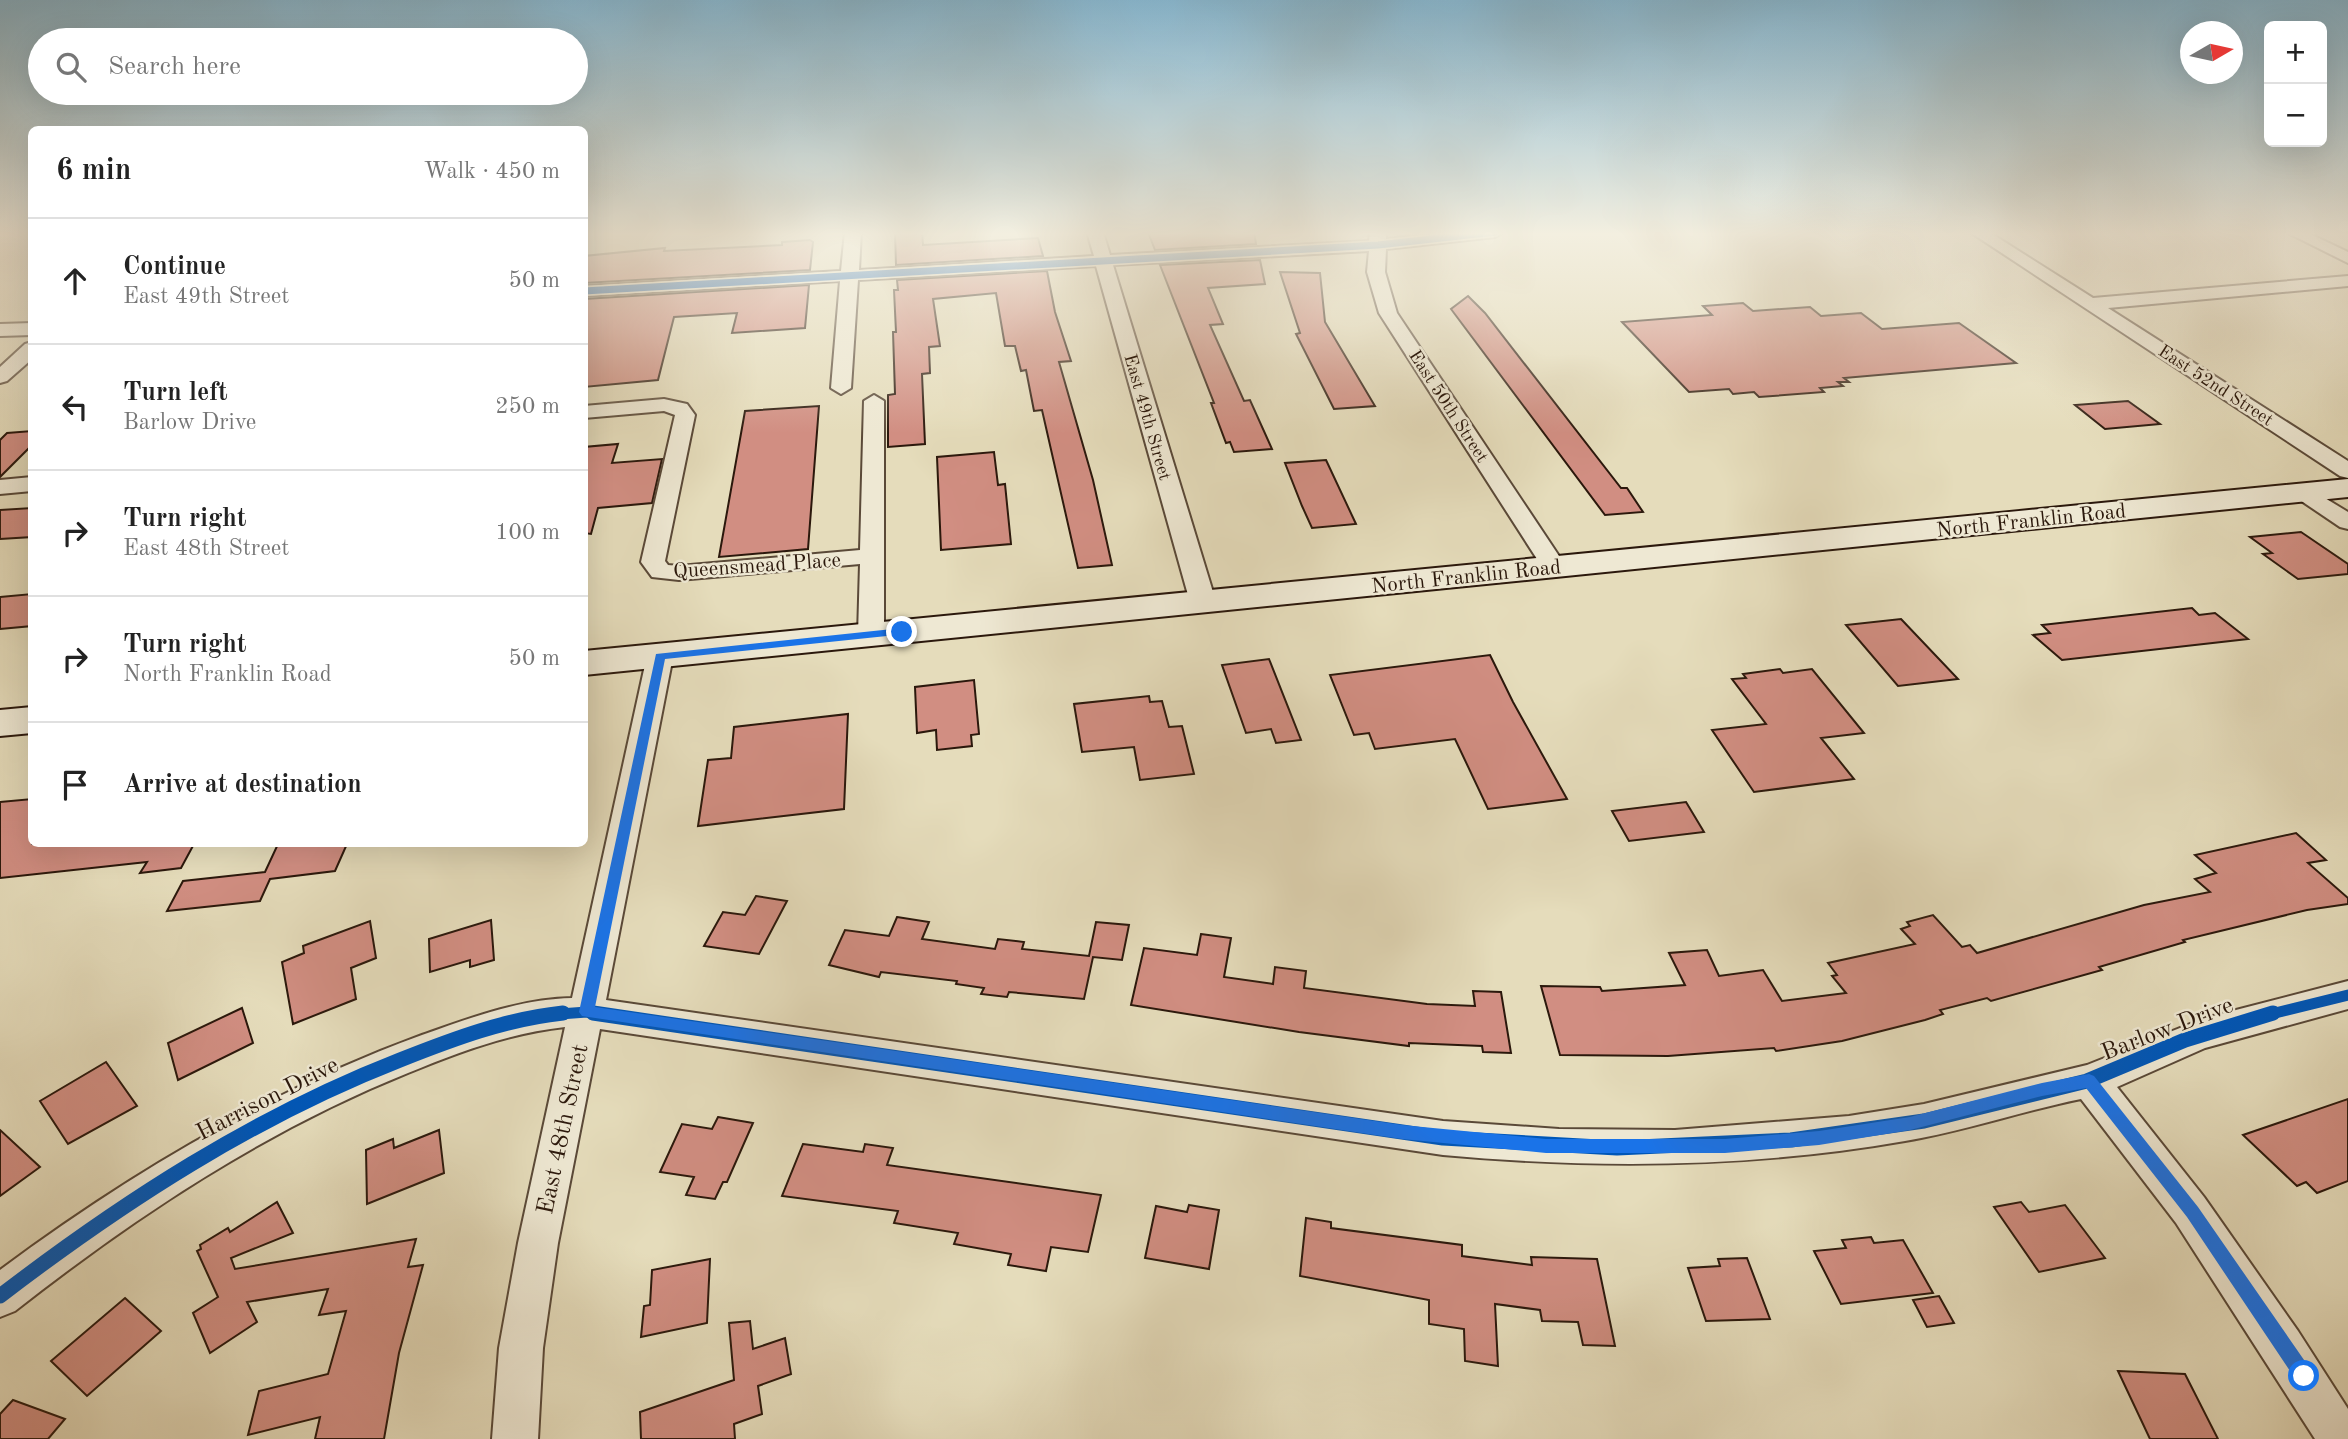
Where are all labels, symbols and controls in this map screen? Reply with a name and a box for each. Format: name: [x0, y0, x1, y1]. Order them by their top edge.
north arrow: [2180, 21, 2243, 84]
map controls: [2264, 21, 2327, 147]
button: +: [2264, 21, 2327, 84]
search box: [28, 28, 588, 105]
icon: search: [52, 48, 90, 86]
text: Search here: [108, 54, 241, 80]
button: −: [2264, 84, 2327, 147]
text: 6 min: [56, 156, 131, 186]
text: Walk · 450 m: [424, 160, 560, 183]
text: Continue: [123, 254, 226, 280]
icon: ahead: [56, 262, 94, 300]
text: 50 m: [509, 269, 560, 292]
text: East 49th Street: [123, 285, 289, 308]
street label: East 52nd Street: [2155, 342, 2276, 430]
street label: East 50th Street: [1405, 347, 1491, 466]
street label: East 49th Street: [1120, 352, 1174, 482]
text: Turn left: [123, 380, 228, 406]
icon: left: [56, 388, 94, 426]
text: 250 m: [495, 395, 560, 418]
text: Barlow Drive: [123, 411, 256, 434]
street label: North Franklin Road: [1935, 501, 2127, 542]
text: Turn right: [123, 506, 246, 532]
icon: right: [56, 514, 94, 552]
text: 100 m: [495, 521, 560, 544]
text: East 48th Street: [123, 537, 289, 560]
street label: Queensmead Place: [672, 550, 842, 583]
street label: North Franklin Road: [1370, 557, 1562, 598]
route end: [886, 616, 917, 647]
text: Turn right: [123, 632, 246, 658]
icon: right: [56, 640, 94, 678]
text: 50 m: [509, 647, 560, 670]
text: North Franklin Road: [123, 663, 332, 686]
icon: arrive: [56, 766, 94, 804]
text: Arrive at destination: [123, 772, 362, 798]
street label: Barlow Drive: [2098, 994, 2237, 1066]
street label: East 48th Street: [534, 1042, 594, 1217]
street label: Harrison Drive: [193, 1054, 343, 1146]
route start: [2288, 1360, 2319, 1391]

